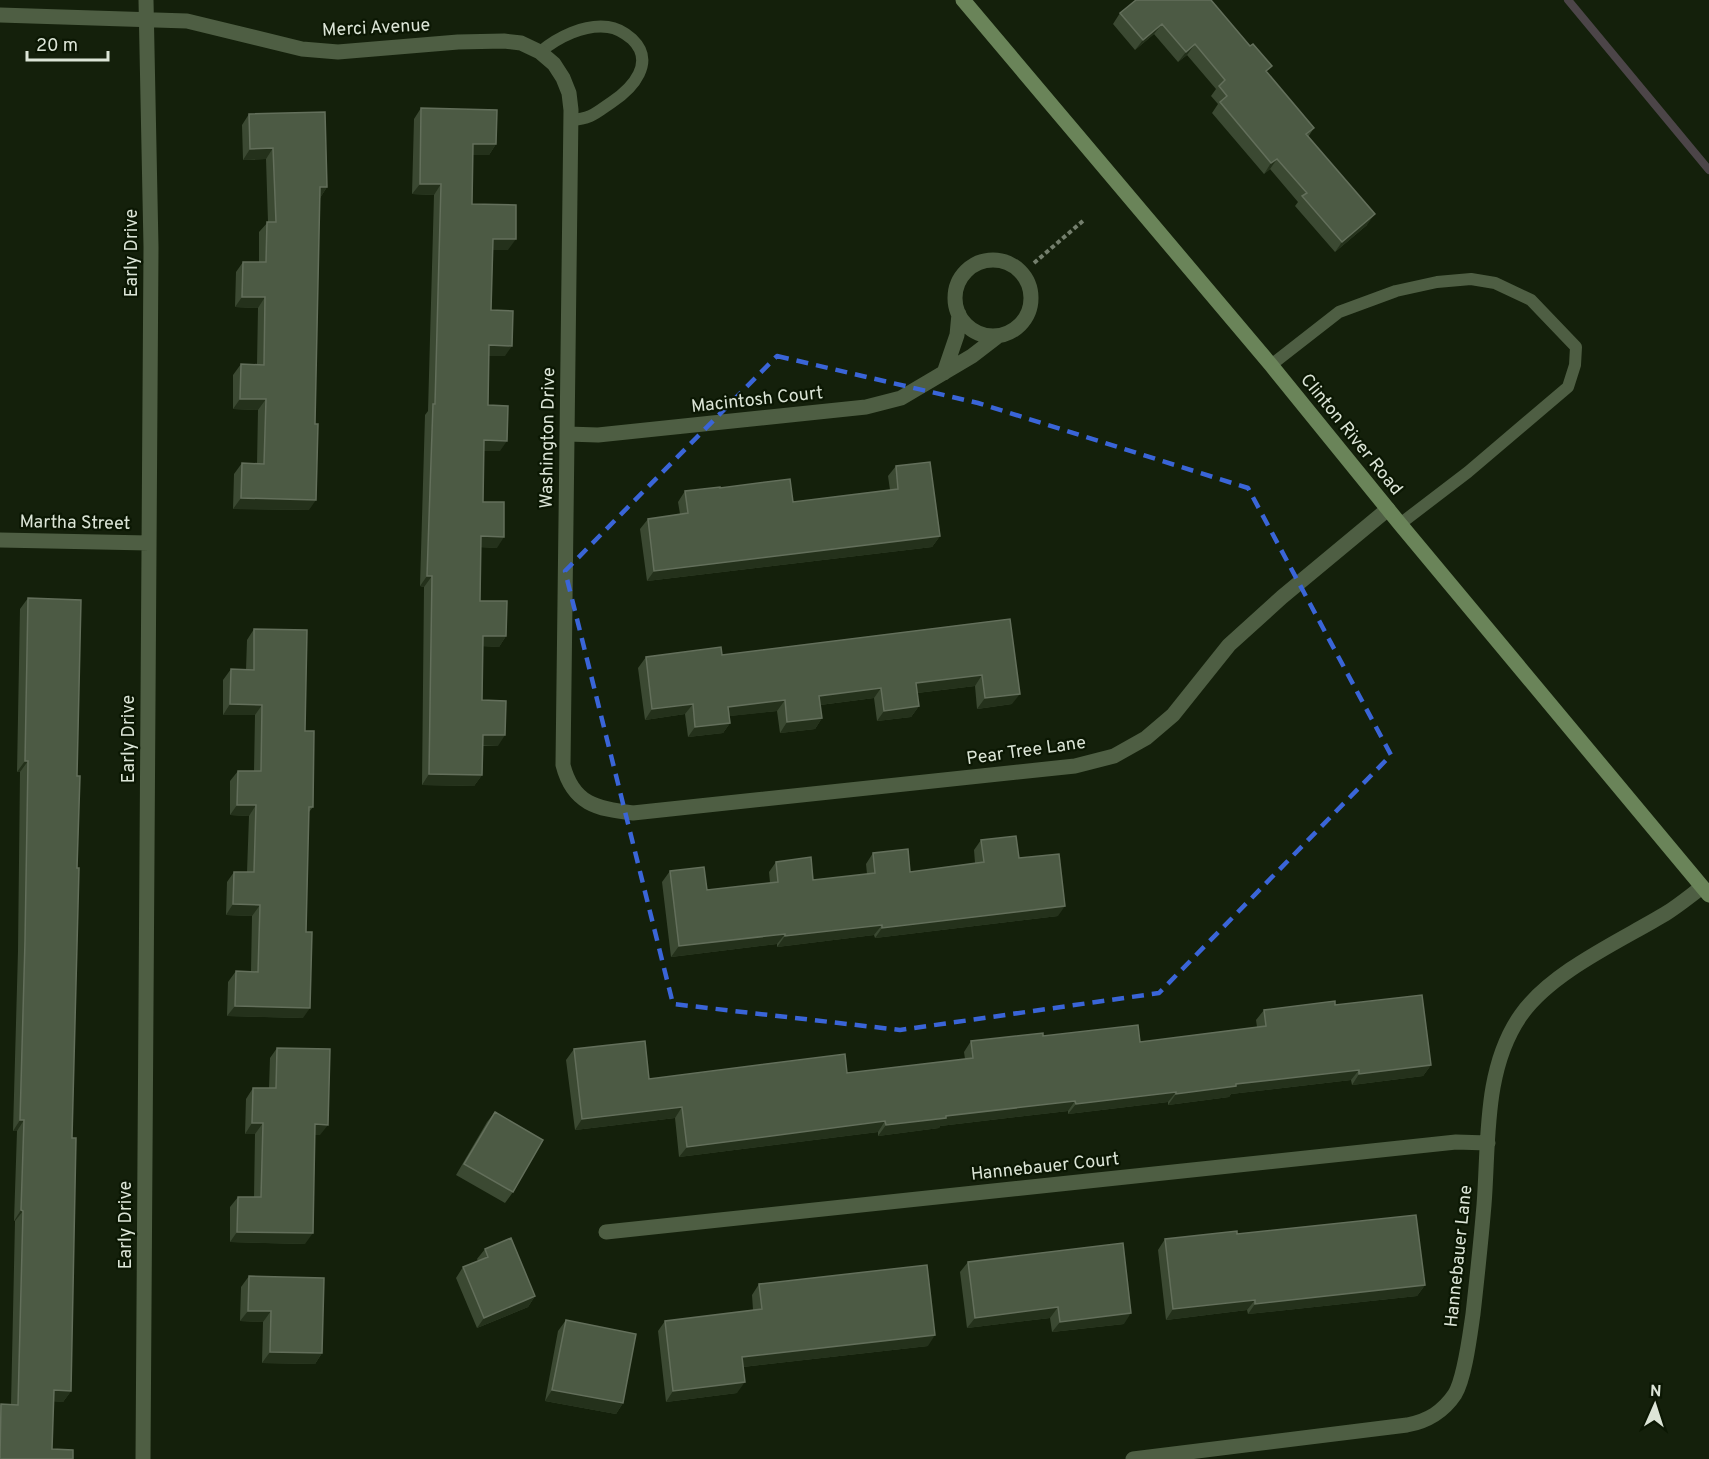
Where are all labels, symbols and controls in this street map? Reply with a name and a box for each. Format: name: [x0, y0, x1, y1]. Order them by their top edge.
street label: Merci Avenue: [321, 14, 431, 43]
scale bar: [27, 24, 108, 62]
text: 20 m: [36, 35, 78, 58]
street label: Early Drive: [121, 209, 144, 297]
street label: Washington Drive: [536, 367, 561, 509]
street label: Clinton River Road: [1295, 369, 1407, 501]
street label: Macintosh Court: [690, 382, 824, 419]
street label: Martha Street: [19, 511, 131, 536]
street label: Early Drive: [118, 695, 141, 783]
street label: Pear Tree Lane: [965, 732, 1087, 771]
street label: Hannebauer Court: [970, 1148, 1121, 1187]
street label: Early Drive: [115, 1181, 138, 1269]
street label: Hannebauer Lane: [1441, 1184, 1478, 1328]
north arrow: [1625, 1375, 1685, 1435]
text: N: [1649, 1382, 1662, 1402]

